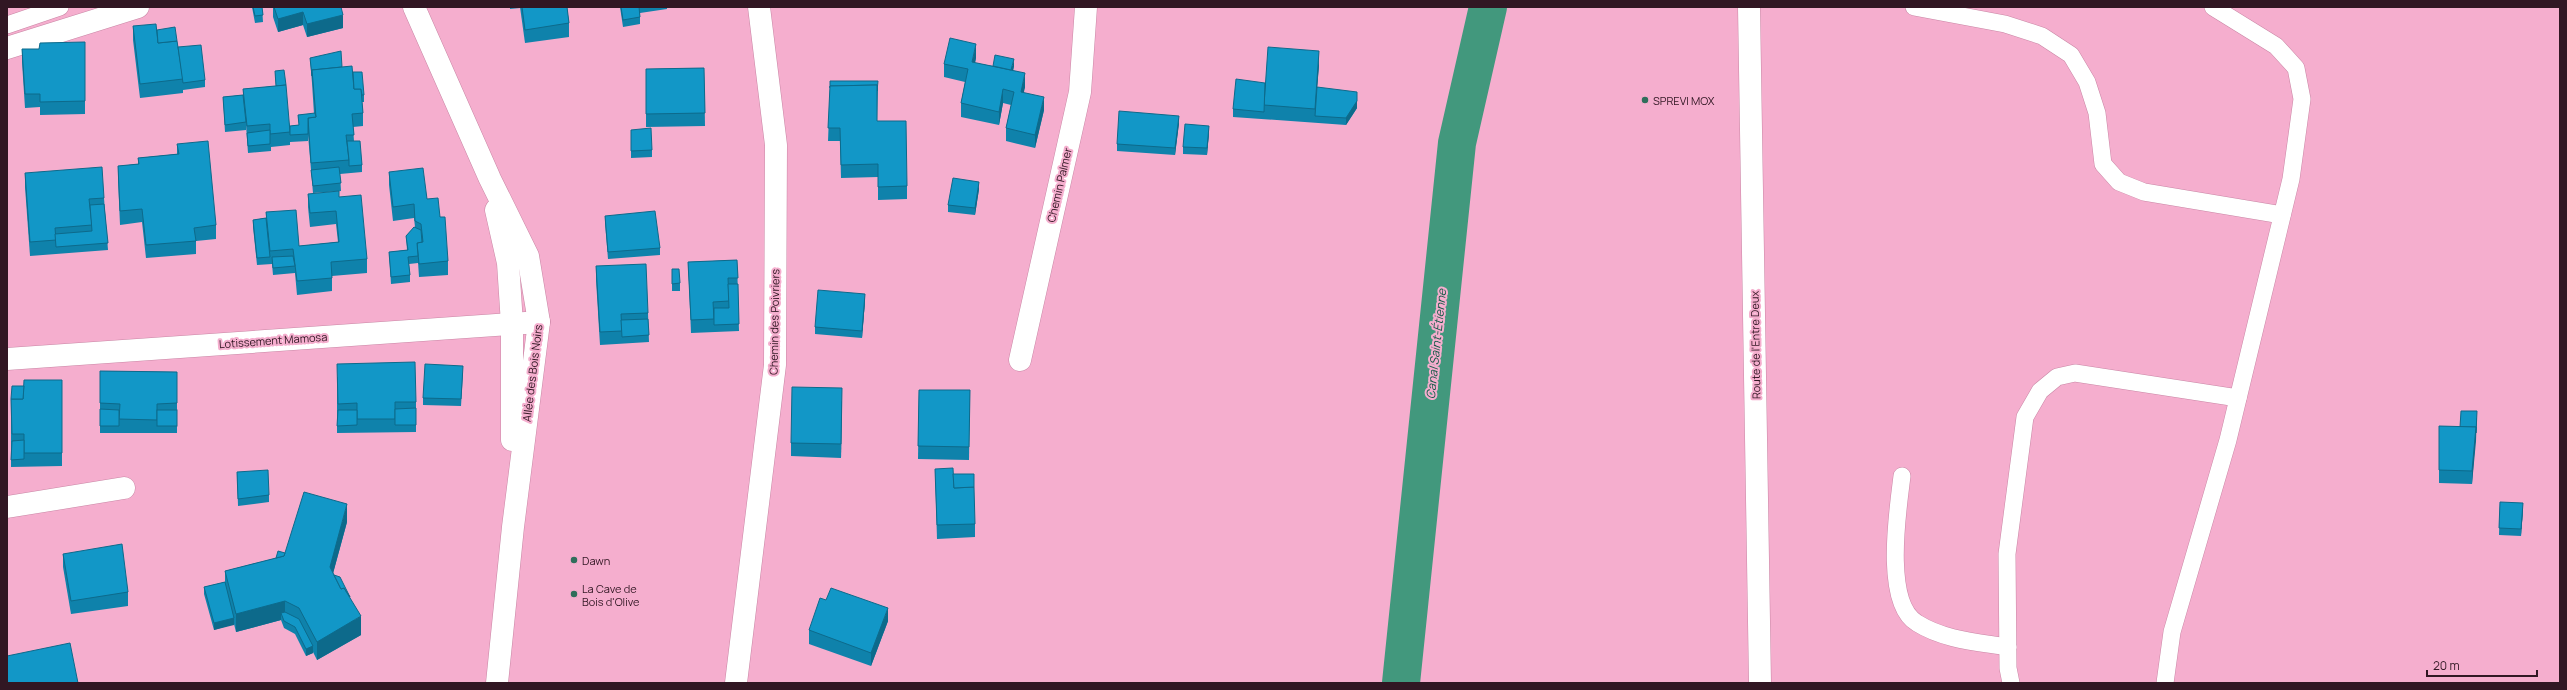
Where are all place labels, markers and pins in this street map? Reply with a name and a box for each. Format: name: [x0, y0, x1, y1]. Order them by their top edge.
place label: SPREVI MOX: [1653, 93, 1715, 108]
marker: SPREVI MOX: [1640, 95, 1650, 105]
place label: Dawn: [582, 553, 610, 568]
marker: Dawn: [569, 555, 579, 565]
place label: La Cave de Bois d'Olive: [582, 581, 640, 609]
marker: La Cave de Bois d'Olive: [569, 589, 579, 599]

